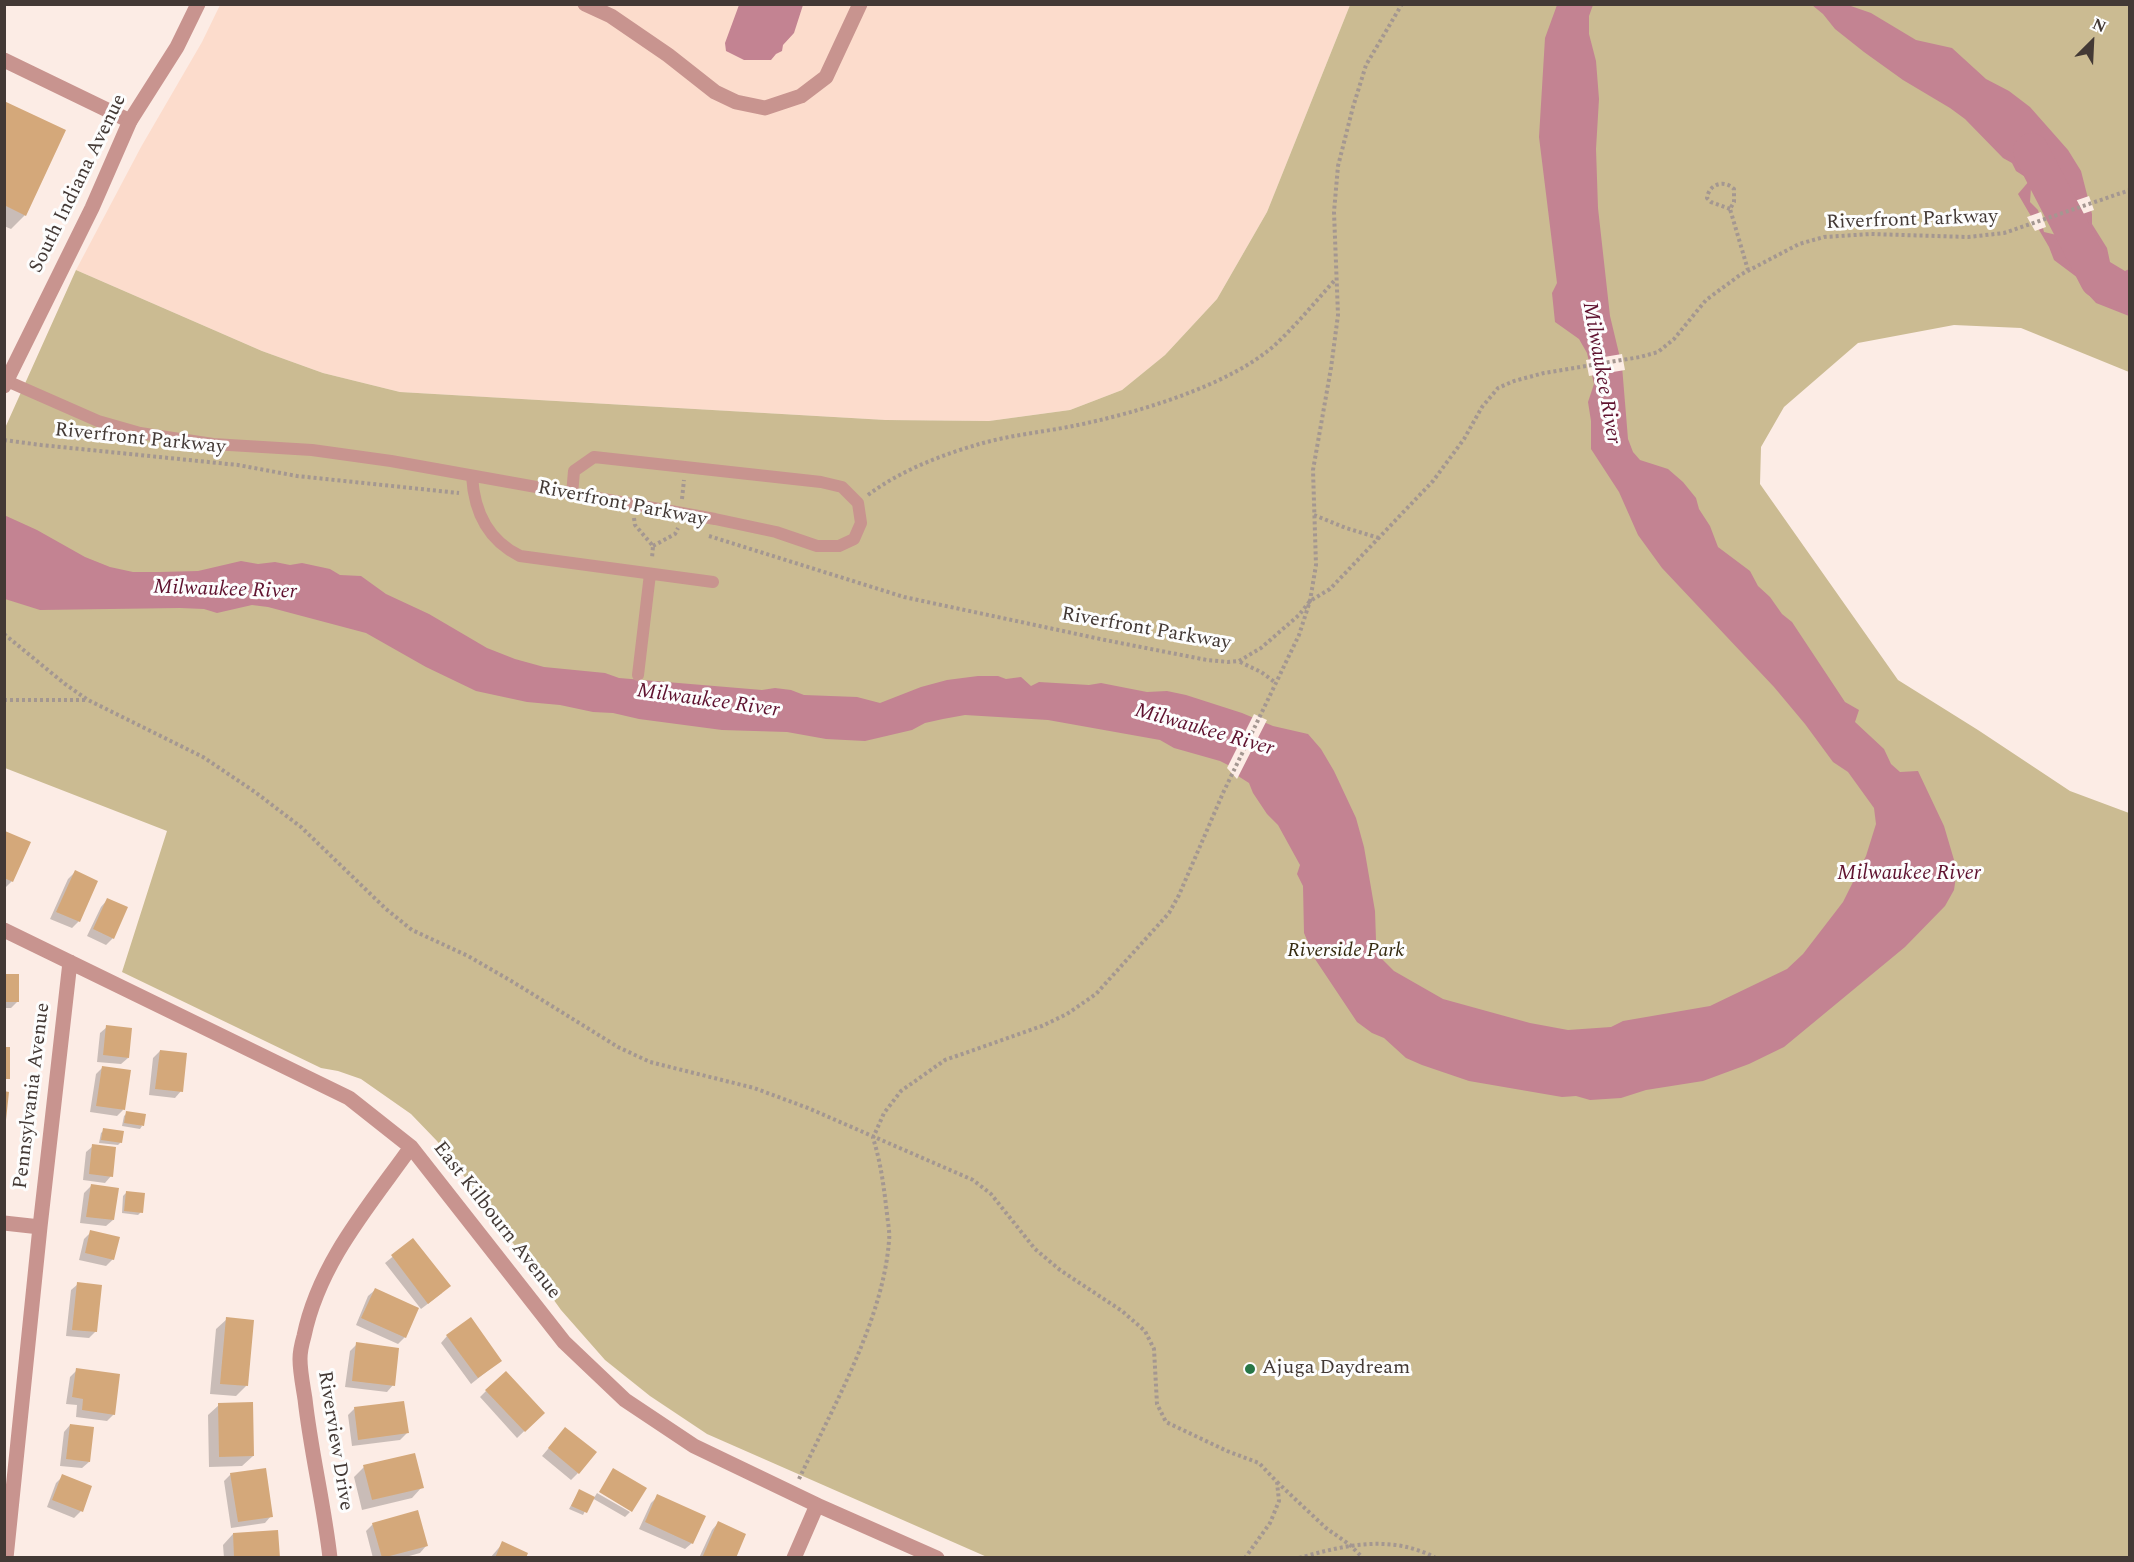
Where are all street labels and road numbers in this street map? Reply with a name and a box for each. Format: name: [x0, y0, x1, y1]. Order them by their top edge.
street label: South Indiana Avenue: [25, 91, 133, 277]
street label: Riverfront Parkway: [1826, 206, 1998, 236]
street label: Riverfront Parkway: [53, 419, 227, 461]
street label: Riverfront Parkway: [535, 477, 709, 533]
street label: Riverfront Parkway: [1059, 603, 1233, 657]
street label: Pennsylvania Avenue: [10, 1002, 56, 1190]
street label: East Kilbourn Avenue: [427, 1137, 565, 1305]
street label: Riverview Drive: [311, 1369, 357, 1513]

